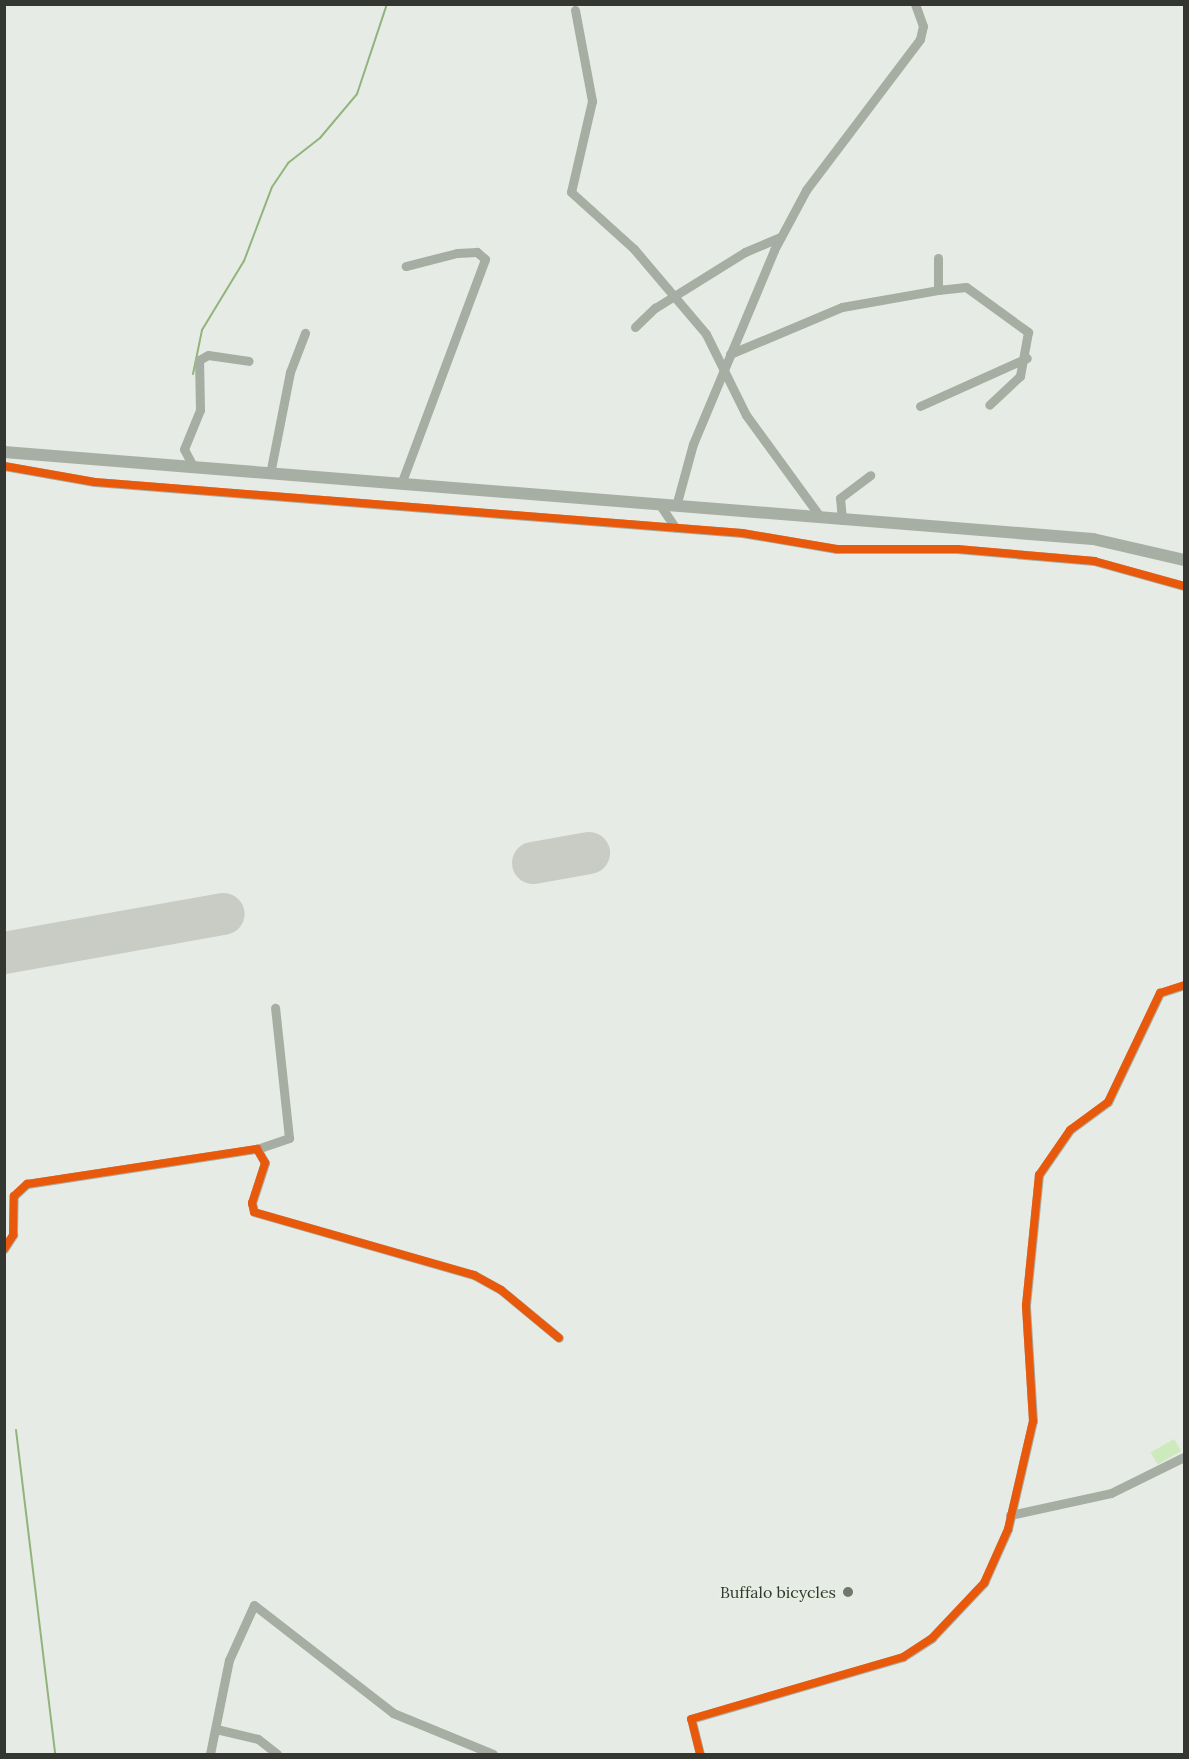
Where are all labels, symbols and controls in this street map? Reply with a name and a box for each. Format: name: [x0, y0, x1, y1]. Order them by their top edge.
place label: Buffalo bicycles: [720, 1582, 836, 1602]
marker: Buffalo bicycles: [841, 1585, 855, 1599]

